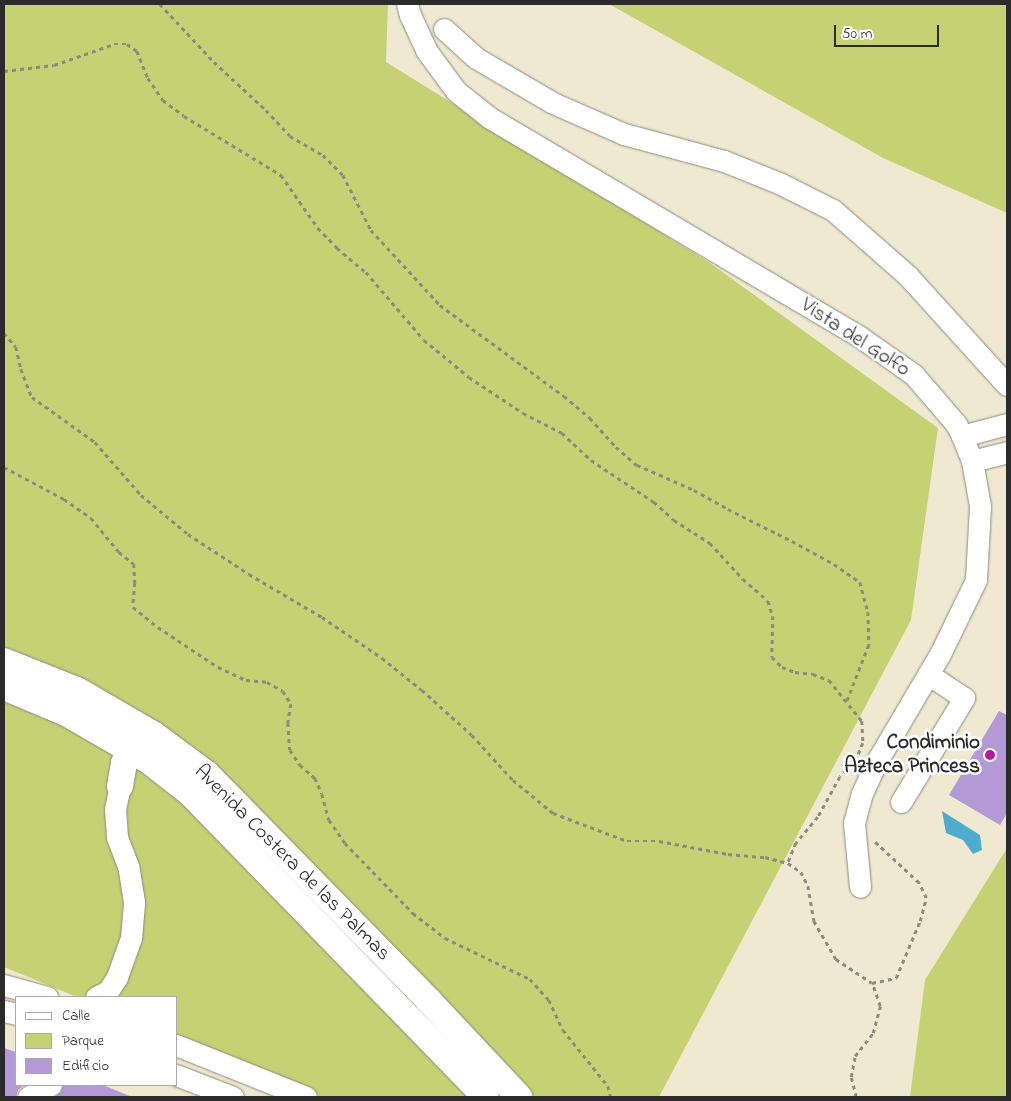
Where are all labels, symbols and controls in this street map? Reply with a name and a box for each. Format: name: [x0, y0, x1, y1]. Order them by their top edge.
scale bar: [836, 15, 941, 47]
text: 50 m: [842, 23, 872, 45]
street label: Vista del Golfo: [796, 293, 914, 383]
place label: Condiminio Azteca Princess: [844, 730, 980, 780]
marker: Condiminio Azteca Princess: [984, 749, 996, 761]
street label: Avenida Costera de las Palmas: [188, 759, 396, 967]
legend: [15, 996, 178, 1086]
text: Calle: [62, 1005, 90, 1027]
text: Parque: [62, 1030, 104, 1052]
text: Edificio: [62, 1055, 109, 1077]

